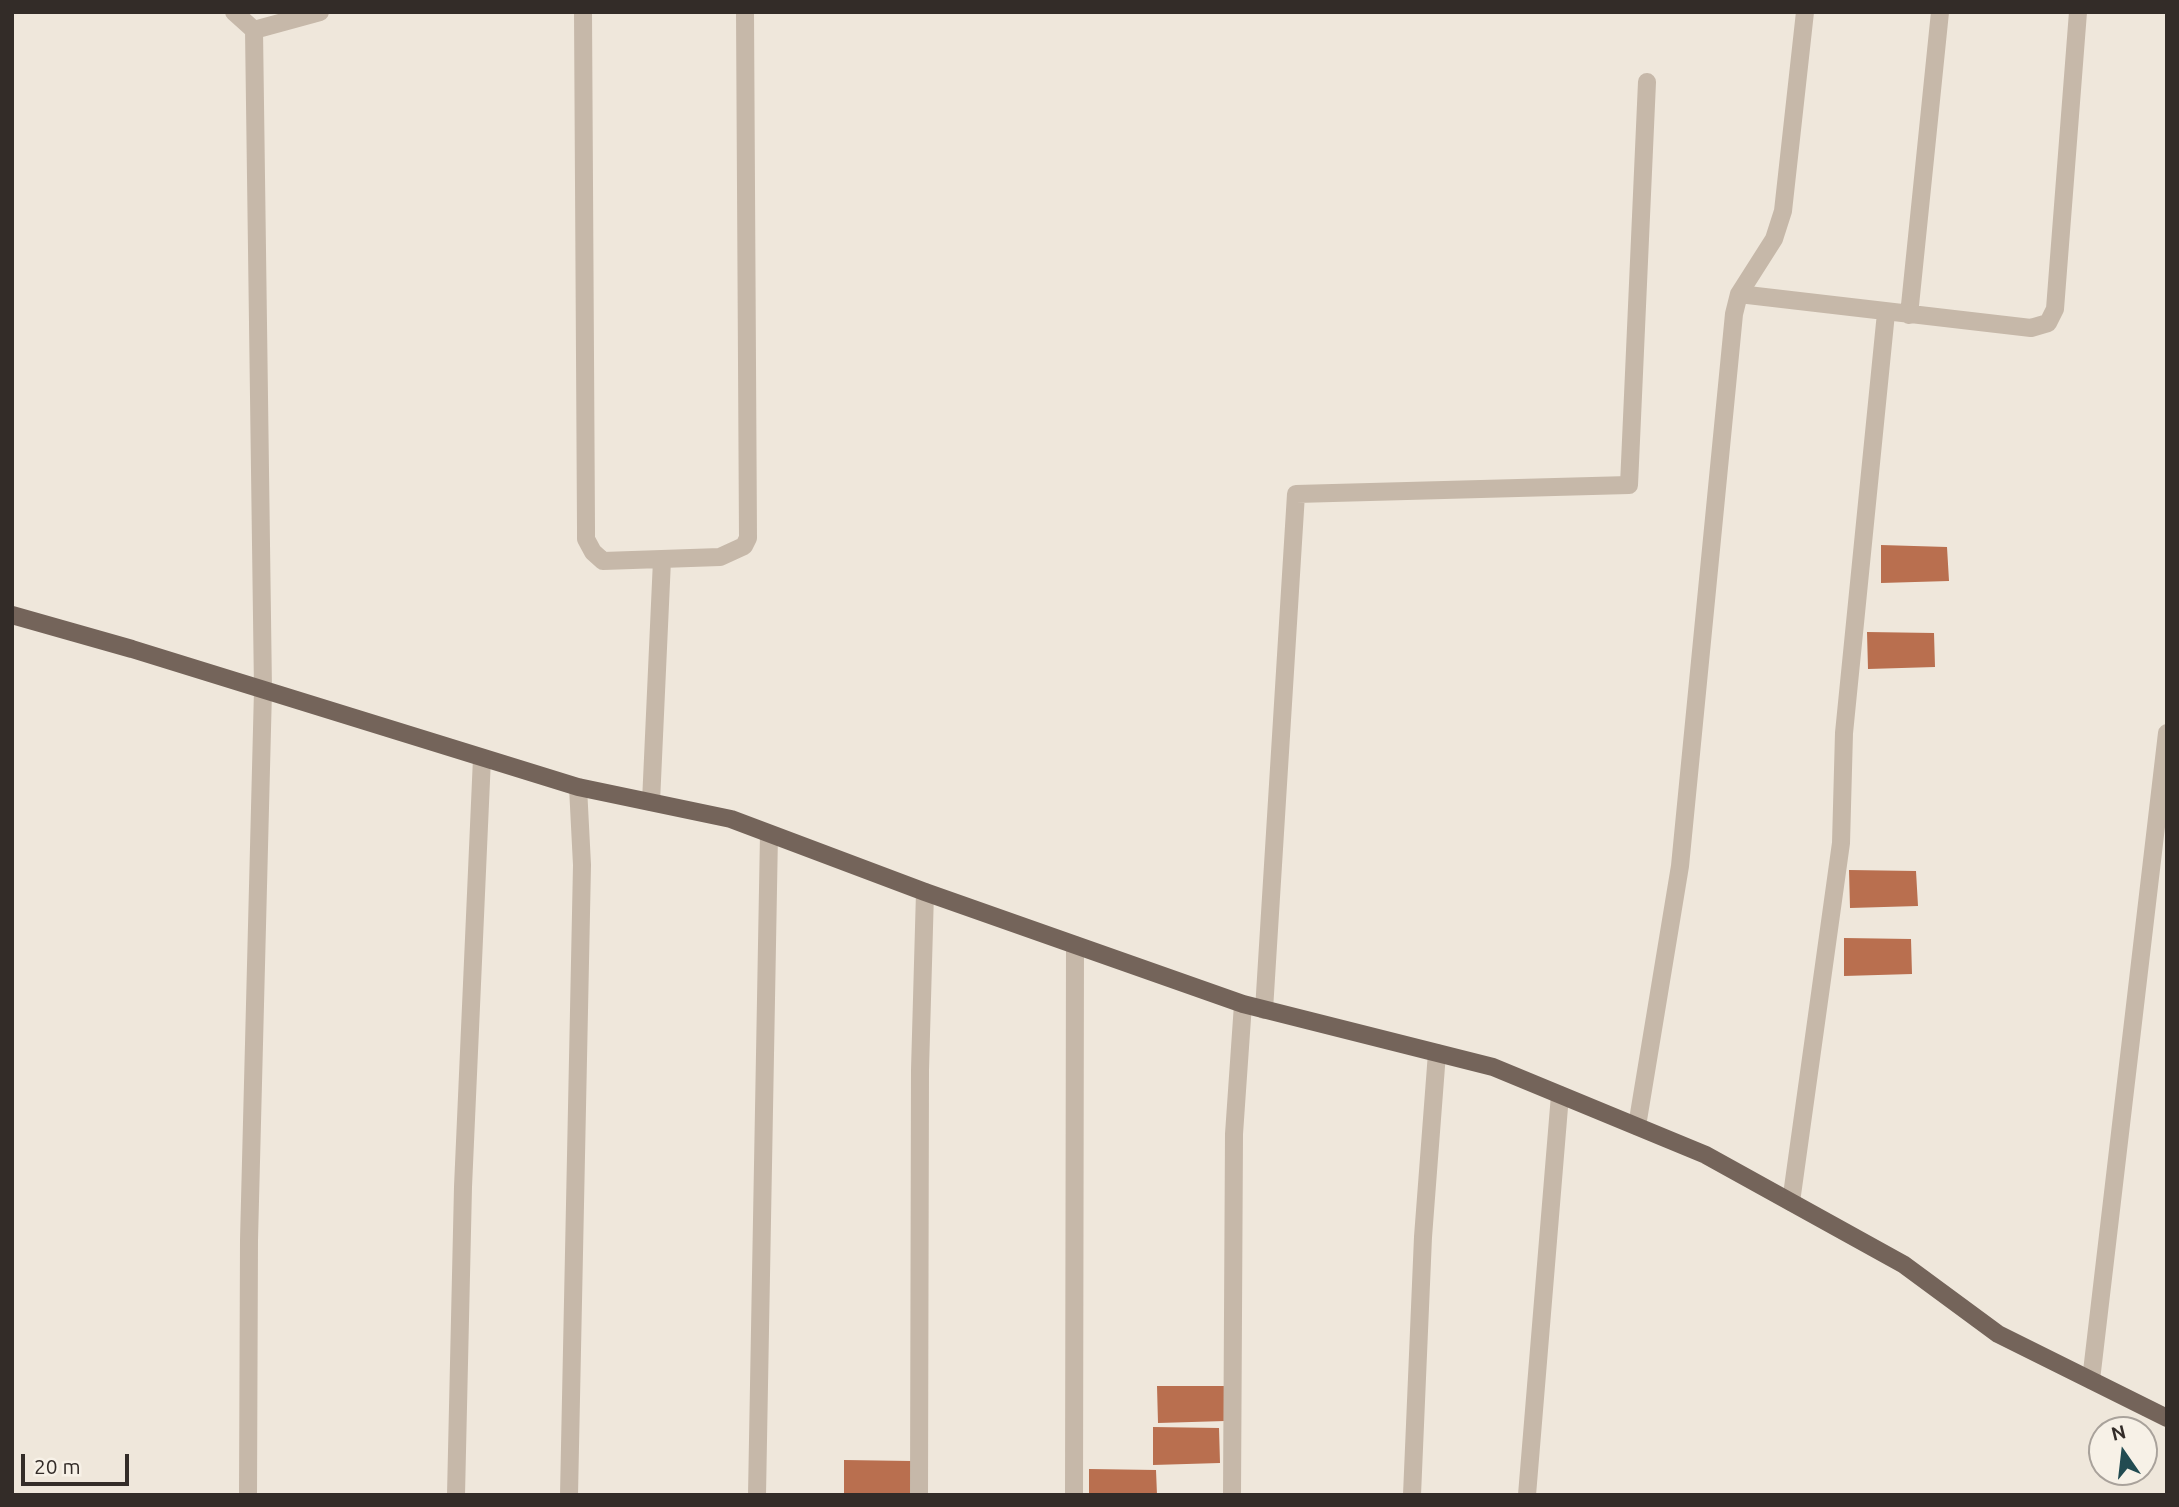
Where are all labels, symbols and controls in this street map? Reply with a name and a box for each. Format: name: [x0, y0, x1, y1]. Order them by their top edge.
north arrow: [2088, 1416, 2158, 1486]
text: N: [2109, 1420, 2128, 1445]
scale bar: [24, 1440, 133, 1484]
text: 20 m: [34, 1454, 81, 1478]

